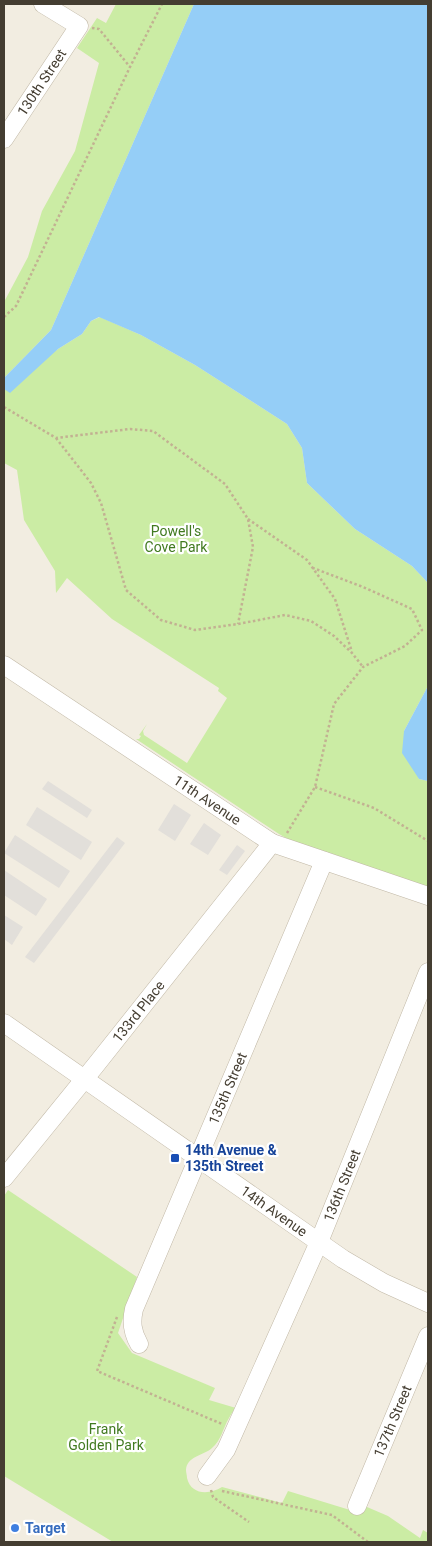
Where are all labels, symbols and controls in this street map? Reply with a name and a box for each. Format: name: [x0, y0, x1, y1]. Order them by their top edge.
street label: 130th Street: [14, 46, 70, 119]
park label: Powell's Cove Park: [145, 523, 208, 555]
street label: 11th Avenue: [171, 772, 244, 828]
street label: 133rd Place: [109, 977, 168, 1045]
street label: 135th Street: [205, 1050, 250, 1127]
place label: 14th Avenue & 135th Street: [185, 1142, 277, 1174]
street label: 136th Street: [320, 1147, 364, 1224]
marker: 14th Avenue & 135th Street: [169, 1152, 181, 1164]
street label: 14th Avenue: [238, 1182, 310, 1240]
street label: 137th Street: [370, 1382, 415, 1459]
park label: Frank Golden Park: [68, 1421, 145, 1453]
place label: Target: [25, 1520, 66, 1536]
marker: Target: [9, 1522, 21, 1534]

